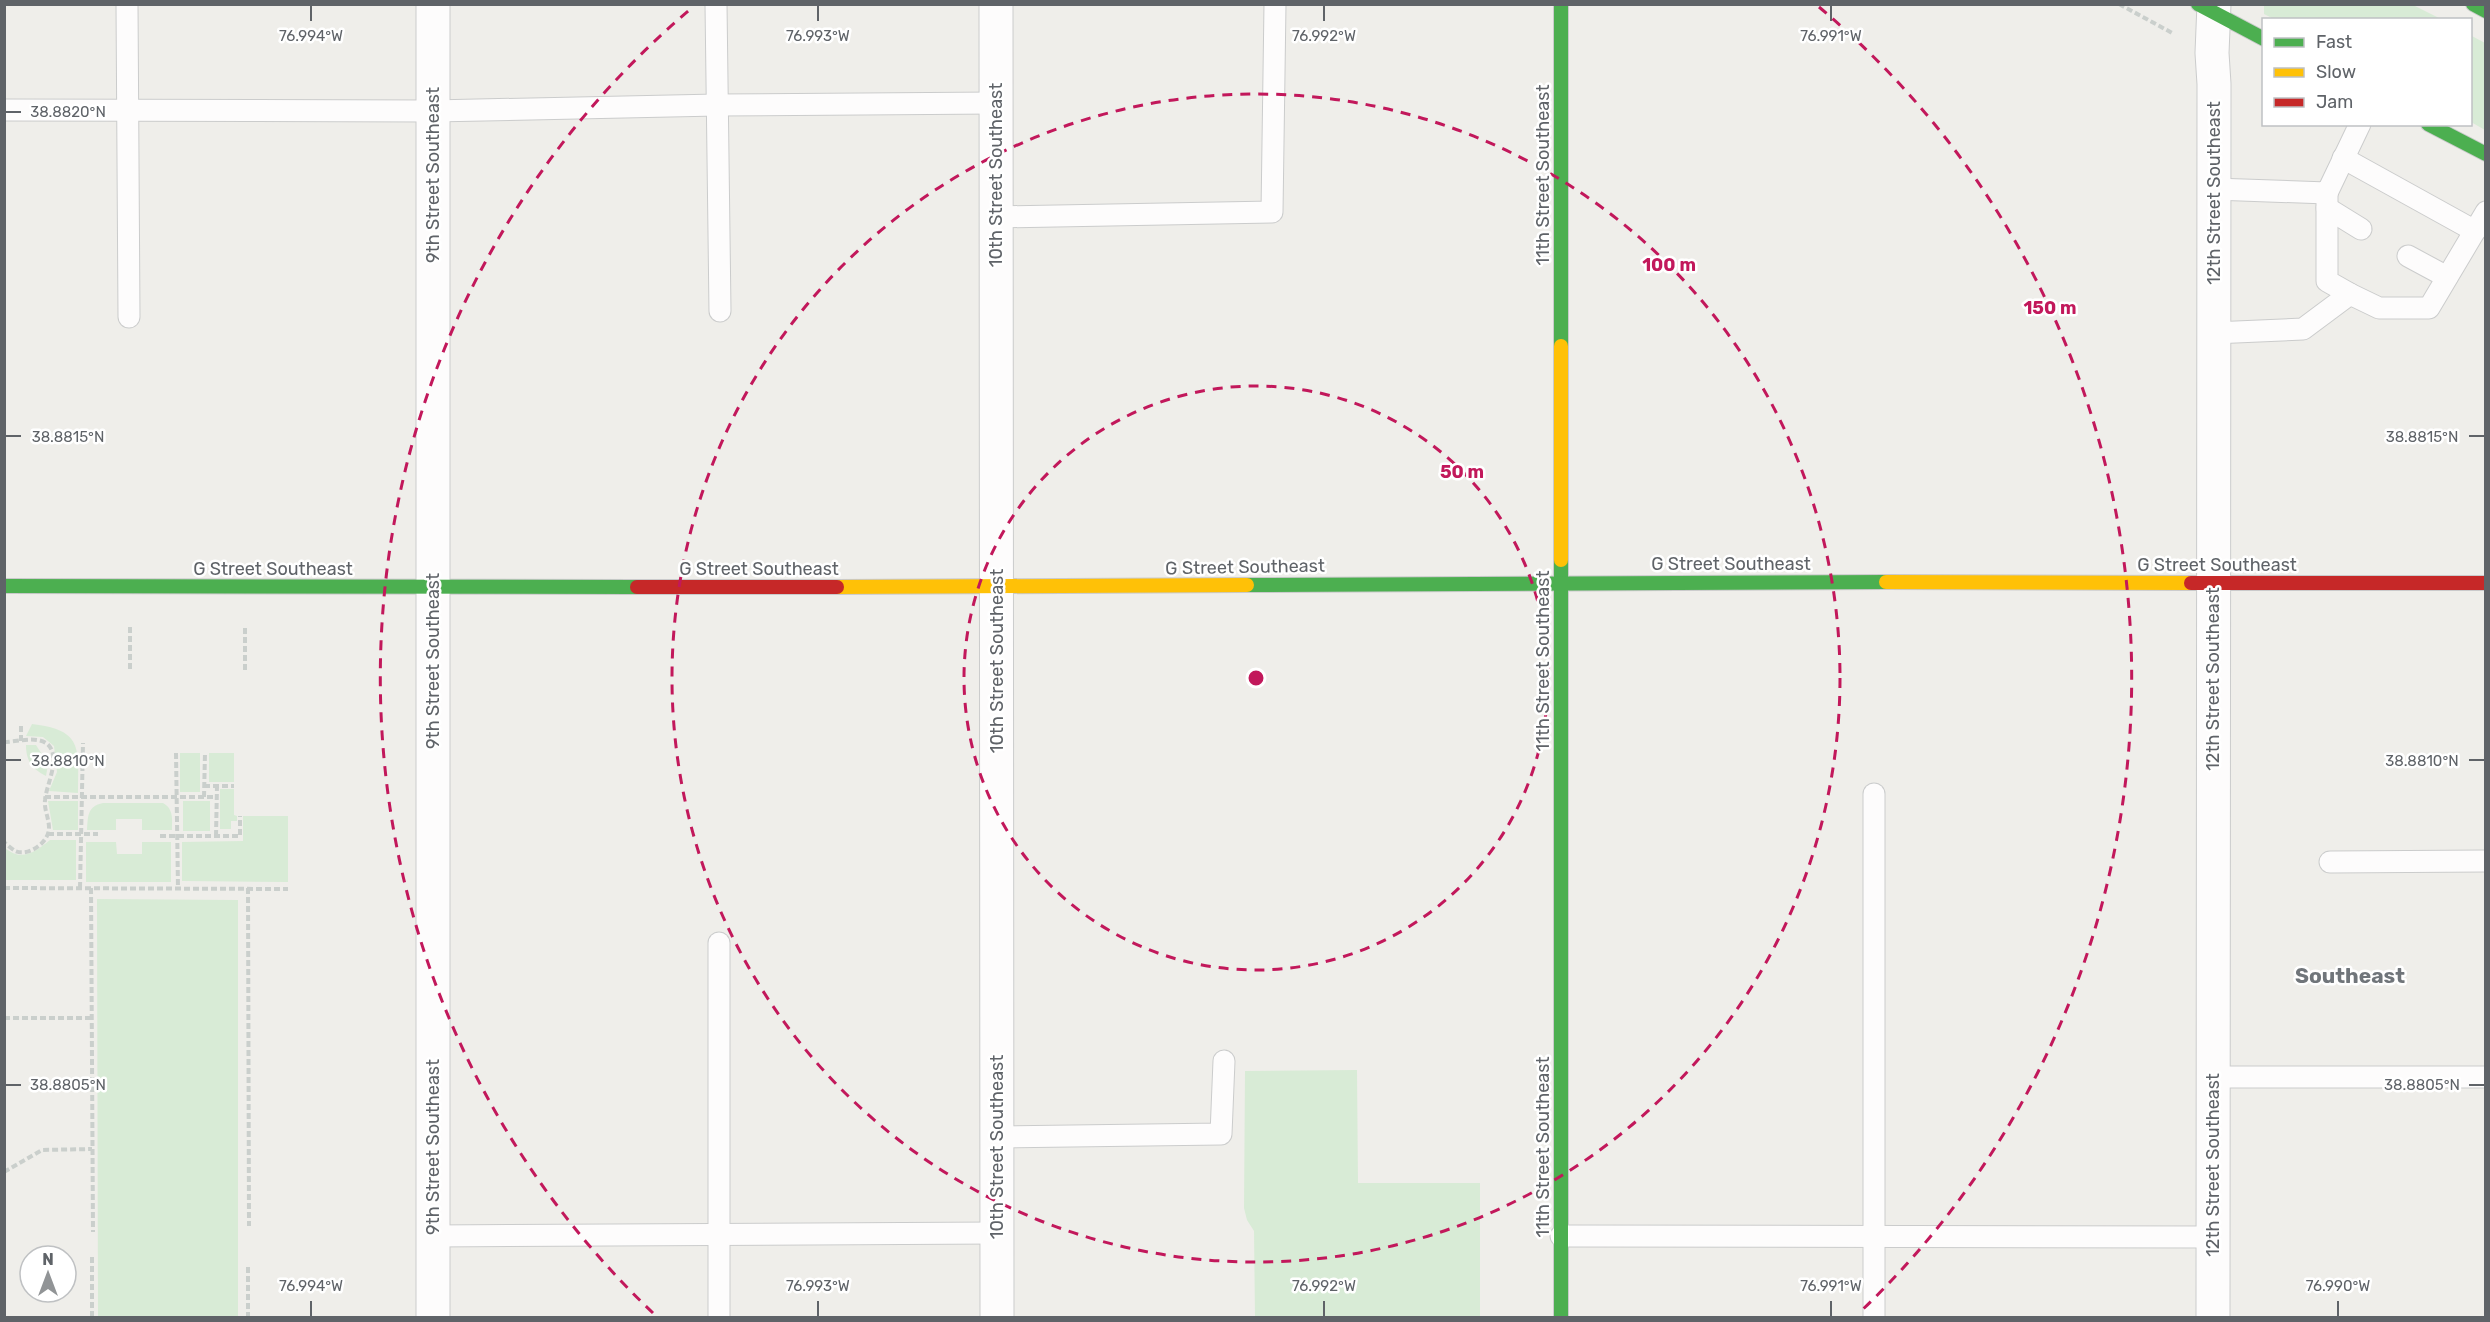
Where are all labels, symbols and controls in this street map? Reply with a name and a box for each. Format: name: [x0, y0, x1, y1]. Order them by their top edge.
legend: [2262, 18, 2472, 126]
text: 76.994°W: [279, 27, 343, 45]
text: 76.993°W: [786, 27, 850, 45]
text: 76.992°W: [1292, 27, 1356, 45]
text: 76.991°W: [1800, 27, 1862, 45]
text: Fast: [2316, 31, 2352, 53]
text: Slow: [2316, 61, 2356, 83]
street label: 10th Street Southeast: [985, 83, 1007, 267]
street label: 11th Street Southeast: [1532, 85, 1554, 265]
street label: 9th Street Southeast: [422, 87, 444, 263]
text: Jam: [2316, 91, 2353, 113]
street label: 12th Street Southeast: [2203, 101, 2225, 285]
text: 38.8820°N: [30, 103, 106, 121]
text: 100 m: [1642, 254, 1696, 276]
text: 150 m: [2023, 297, 2077, 319]
text: 38.8815°N: [32, 428, 104, 446]
text: 38.8815°N: [2386, 428, 2458, 446]
text: 50 m: [1440, 461, 1484, 483]
street label: G Street Southeast: [1651, 553, 1811, 575]
street label: G Street Southeast: [2137, 554, 2297, 576]
street label: G Street Southeast: [1165, 555, 1325, 579]
street label: G Street Southeast: [193, 558, 353, 580]
street label: G Street Southeast: [679, 558, 839, 580]
street label: 10th Street Southeast: [986, 569, 1008, 753]
street label: 11th Street Southeast: [1532, 571, 1554, 751]
street label: 9th Street Southeast: [422, 573, 444, 749]
street label: 12th Street Southeast: [2202, 587, 2224, 771]
centre of rings: [1246, 668, 1266, 688]
text: 38.8810°N: [31, 752, 105, 770]
text: 38.8810°N: [2385, 752, 2459, 770]
district label: Southeast: [2295, 963, 2405, 988]
street label: 10th Street Southeast: [986, 1055, 1008, 1239]
street label: 11th Street Southeast: [1532, 1057, 1554, 1237]
street label: 9th Street Southeast: [422, 1059, 444, 1235]
street label: 12th Street Southeast: [2202, 1073, 2224, 1257]
text: 38.8805°N: [30, 1076, 106, 1094]
text: 38.8805°N: [2384, 1076, 2460, 1094]
north arrow: [18, 1244, 78, 1304]
text: N: [42, 1250, 54, 1269]
text: 76.994°W: [279, 1277, 343, 1295]
text: 76.993°W: [786, 1277, 850, 1295]
text: 76.992°W: [1292, 1277, 1356, 1295]
text: 76.991°W: [1800, 1277, 1862, 1295]
text: 76.990°W: [2306, 1277, 2370, 1295]

